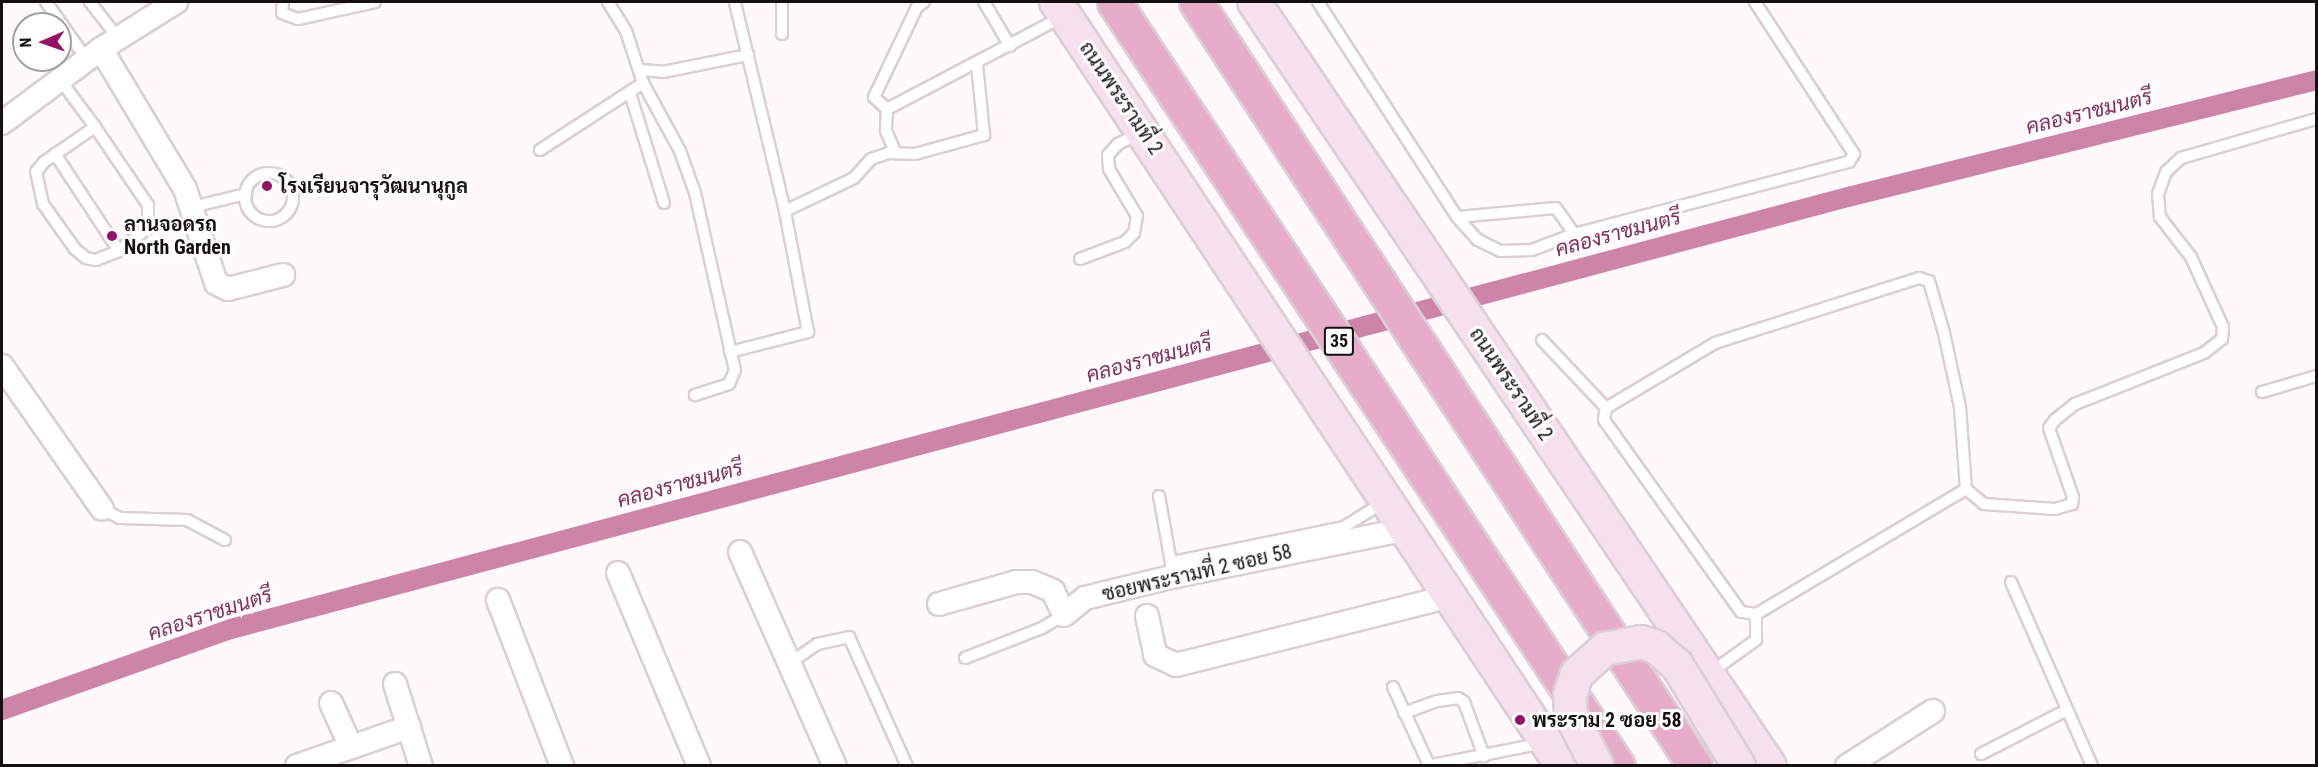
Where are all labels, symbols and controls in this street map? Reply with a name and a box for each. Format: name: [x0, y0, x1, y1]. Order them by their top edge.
north arrow: [12, 12, 72, 72]
text: N: [16, 37, 35, 48]
street label: ถนนพระรามที่ 2: [1074, 37, 1168, 159]
water label: คลองราชมนตรี: [2023, 84, 2155, 140]
place label: โรงเรียนจารุวัฒนานุกูล: [279, 174, 468, 198]
marker: โรงเรียนจารุวัฒนานุกูล: [260, 179, 274, 193]
water label: คลองราชมนตรี: [1552, 204, 1684, 262]
place label: ลานจอดรถ North Garden: [124, 213, 231, 260]
marker: ลานจอดรถ North Garden: [105, 229, 119, 243]
street label: ถนนพระรามที่ 2: [1464, 323, 1558, 445]
road number: 35: [1322, 326, 1356, 356]
water label: คลองราชมนตรี: [1083, 330, 1215, 388]
water label: คลองราชมนตรี: [614, 455, 746, 513]
street label: ซอยพระรามที่ 2 ซอย 58: [1100, 539, 1294, 607]
water label: คลองราชมนตรี: [145, 582, 275, 646]
place label: พระราม 2 ซอย 58: [1532, 708, 1682, 732]
marker: พระราม 2 ซอย 58: [1513, 713, 1527, 727]

